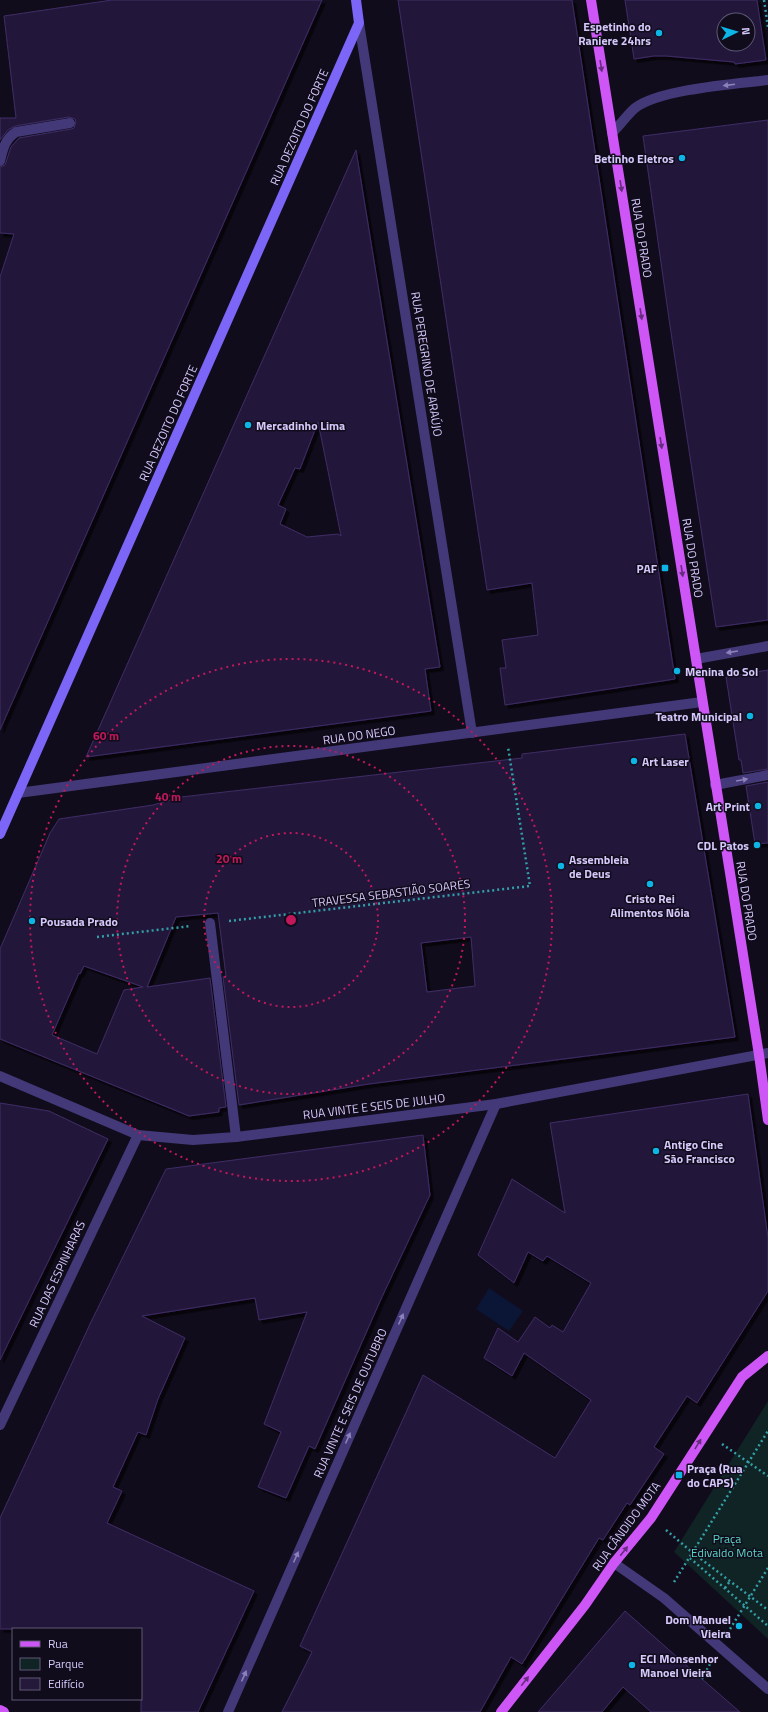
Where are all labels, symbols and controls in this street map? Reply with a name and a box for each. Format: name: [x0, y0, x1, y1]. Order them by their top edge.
north arrow: [716, 12, 756, 52]
place label: Espetinho do Raniere 24hrs: [578, 17, 651, 50]
text: N: [738, 27, 754, 36]
marker: Espetinho do Raniere 24hrs: [654, 28, 664, 38]
one-way arrow: [598, 60, 604, 72]
street label: RUA DEZOITO DO FORTE: [265, 65, 333, 188]
one-way arrow: [723, 81, 735, 88]
place label: Betinho Eletros: [594, 149, 674, 168]
marker: Betinho Eletros: [677, 153, 687, 163]
one-way arrow: [618, 180, 624, 192]
street label: RUA DO PRADO: [626, 197, 658, 279]
street label: RUA PEREGRINO DE ARAÚJO: [406, 290, 448, 438]
one-way arrow: [638, 308, 644, 320]
street label: RUA DEZOITO DO FORTE: [134, 361, 202, 484]
place label: Mercadinho Lima: [256, 416, 345, 435]
marker: Mercadinho Lima: [243, 420, 253, 430]
one-way arrow: [659, 436, 665, 449]
street label: RUA DO PRADO: [677, 517, 709, 599]
place label: PAF: [637, 559, 658, 578]
marker: PAF: [660, 563, 670, 573]
one-way arrow: [679, 565, 685, 577]
one-way arrow: [726, 649, 738, 655]
place label: Menina do Sol: [685, 662, 758, 681]
marker: Menina do Sol: [672, 666, 682, 676]
place label: Teatro Municipal: [655, 707, 742, 726]
marker: Teatro Municipal: [745, 711, 755, 721]
street label: RUA DO NEGO: [321, 720, 397, 749]
text: 60 m: [93, 726, 119, 745]
place label: Art Laser: [642, 752, 689, 771]
marker: Art Laser: [629, 756, 639, 766]
one-way arrow: [736, 777, 748, 783]
text: 40 m: [155, 787, 181, 806]
place label: Art Print: [706, 797, 751, 816]
marker: Art Print: [753, 801, 763, 811]
place label: CDL Patos: [697, 836, 749, 855]
marker: CDL Patos: [752, 840, 762, 850]
text: 20 m: [216, 849, 242, 868]
place label: Assembleia de Deus: [569, 850, 629, 883]
street label: RUA DO PRADO: [731, 860, 763, 942]
marker: Assembleia de Deus: [556, 861, 566, 871]
street label: TRAVESSA SEBASTIÃO SOARES: [311, 874, 471, 912]
marker: Cristo Rei Alimentos Nóia: [645, 879, 655, 889]
place label: Cristo Rei Alimentos Nóia: [610, 889, 690, 922]
place label: Pousada Prado: [40, 912, 118, 931]
centre of rings: [284, 913, 298, 927]
marker: Pousada Prado: [27, 916, 37, 926]
street label: RUA VINTE E SEIS DE JULHO: [302, 1088, 446, 1124]
place label: Antigo Cine São Francisco: [664, 1135, 735, 1168]
marker: Antigo Cine São Francisco: [651, 1146, 661, 1156]
street label: RUA DAS ESPINHARAS: [24, 1217, 90, 1331]
one-way arrow: [398, 1314, 404, 1325]
street label: RUA VINTE E SEIS DE OUTUBRO: [308, 1325, 392, 1481]
one-way arrow: [345, 1433, 351, 1444]
one-way arrow: [694, 1438, 701, 1450]
place label: Praça (Rua do CAPS): [687, 1459, 743, 1492]
marker: Praça (Rua do CAPS): [674, 1470, 684, 1480]
street label: RUA CÂNDIDO MOTA: [587, 1477, 665, 1575]
park label: Praça Edivaldo Mota: [691, 1529, 763, 1562]
one-way arrow: [619, 1545, 628, 1556]
one-way arrow: [293, 1552, 299, 1563]
place label: Dom Manuel Vieira: [665, 1610, 731, 1643]
marker: Dom Manuel Vieira: [734, 1621, 744, 1631]
legend: [12, 1628, 142, 1700]
text: Rua: [48, 1634, 68, 1653]
place label: ECI Monsenhor Manoel Vieira: [640, 1649, 719, 1682]
text: Parque: [48, 1654, 84, 1673]
marker: ECI Monsenhor Manoel Vieira: [627, 1660, 637, 1670]
one-way arrow: [241, 1670, 247, 1682]
text: Edifício: [48, 1674, 84, 1693]
one-way arrow: [521, 1676, 530, 1687]

